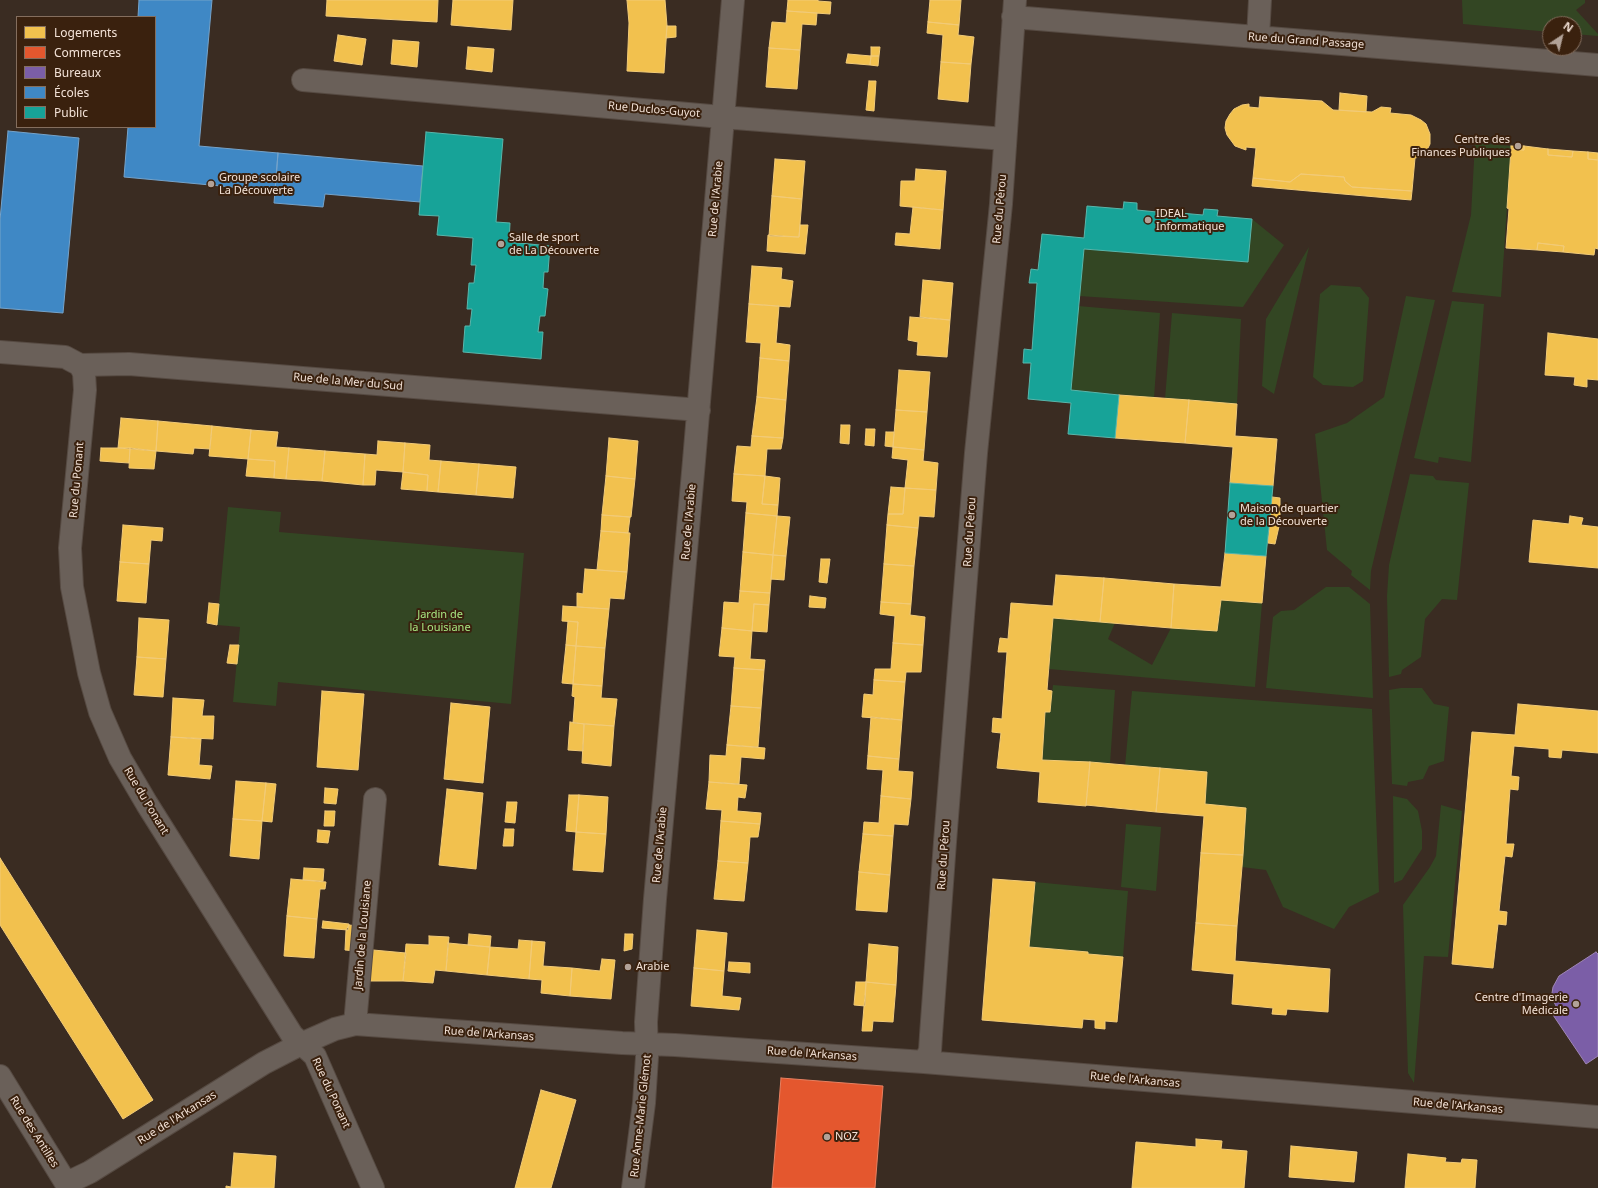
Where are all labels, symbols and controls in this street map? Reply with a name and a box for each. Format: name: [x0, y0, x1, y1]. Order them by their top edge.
legend: [16, 16, 156, 128]
north arrow: [1542, 16, 1582, 56]
text: N: [1561, 18, 1577, 35]
text: Logements: [54, 24, 117, 41]
street label: Rue du Grand Passage: [1247, 30, 1365, 52]
text: Commerces: [54, 44, 121, 61]
text: Bureaux: [54, 64, 101, 81]
text: Écoles: [54, 84, 89, 101]
street label: Rue Duclos-Guyot: [608, 99, 700, 121]
text: Public: [54, 104, 88, 121]
place label: Centre des Finances Publiques: [1411, 133, 1510, 159]
marker: Centre des Finances Publiques: [1513, 141, 1523, 151]
street label: Rue de l'Arabie: [706, 160, 726, 238]
place label: Groupe scolaire La Découverte: [219, 171, 300, 197]
street label: Rue du Pérou: [990, 174, 1010, 244]
marker: Groupe scolaire La Découverte: [206, 179, 216, 189]
place label: IDEAL Informatique: [1156, 207, 1225, 233]
marker: IDEAL Informatique: [1143, 215, 1153, 225]
place label: Salle de sport de La Découverte: [509, 231, 599, 257]
marker: Salle de sport de La Découverte: [496, 239, 506, 249]
street label: Rue de la Mer du Sud: [293, 371, 403, 393]
street label: Rue du Ponant: [67, 441, 87, 519]
street label: Rue de l'Arabie: [679, 483, 699, 561]
street label: Rue du Pérou: [961, 497, 979, 567]
place label: Maison de quartier de la Découverte: [1240, 502, 1338, 528]
marker: Maison de quartier de la Découverte: [1227, 510, 1237, 520]
park label: Jardin de la Louisiane: [409, 608, 471, 634]
street label: Rue du Ponant: [121, 765, 171, 837]
street label: Rue de l'Arabie: [650, 806, 670, 884]
street label: Rue du Pérou: [935, 820, 953, 890]
street label: Jardin de la Louisiane: [352, 880, 374, 990]
place label: Arabie: [636, 960, 669, 974]
marker: Arabie: [623, 962, 633, 972]
place label: Centre d'Imagerie Médicale: [1475, 991, 1568, 1017]
marker: Centre d'Imagerie Médicale: [1571, 999, 1581, 1009]
street label: Rue de l'Arkansas: [444, 1024, 534, 1044]
street label: Rue de l'Arkansas: [767, 1044, 857, 1064]
street label: Rue Anne-Marie Glémot: [628, 1054, 654, 1178]
street label: Rue du Ponant: [309, 1056, 353, 1130]
street label: Rue de l'Arkansas: [1089, 1069, 1181, 1091]
street label: Rue de l'Arkansas: [135, 1089, 219, 1147]
street label: Rue des Antilles: [7, 1094, 61, 1170]
street label: Rue de l'Arkansas: [1412, 1095, 1504, 1117]
place label: NOZ: [835, 1130, 858, 1144]
marker: NOZ: [822, 1132, 832, 1142]

